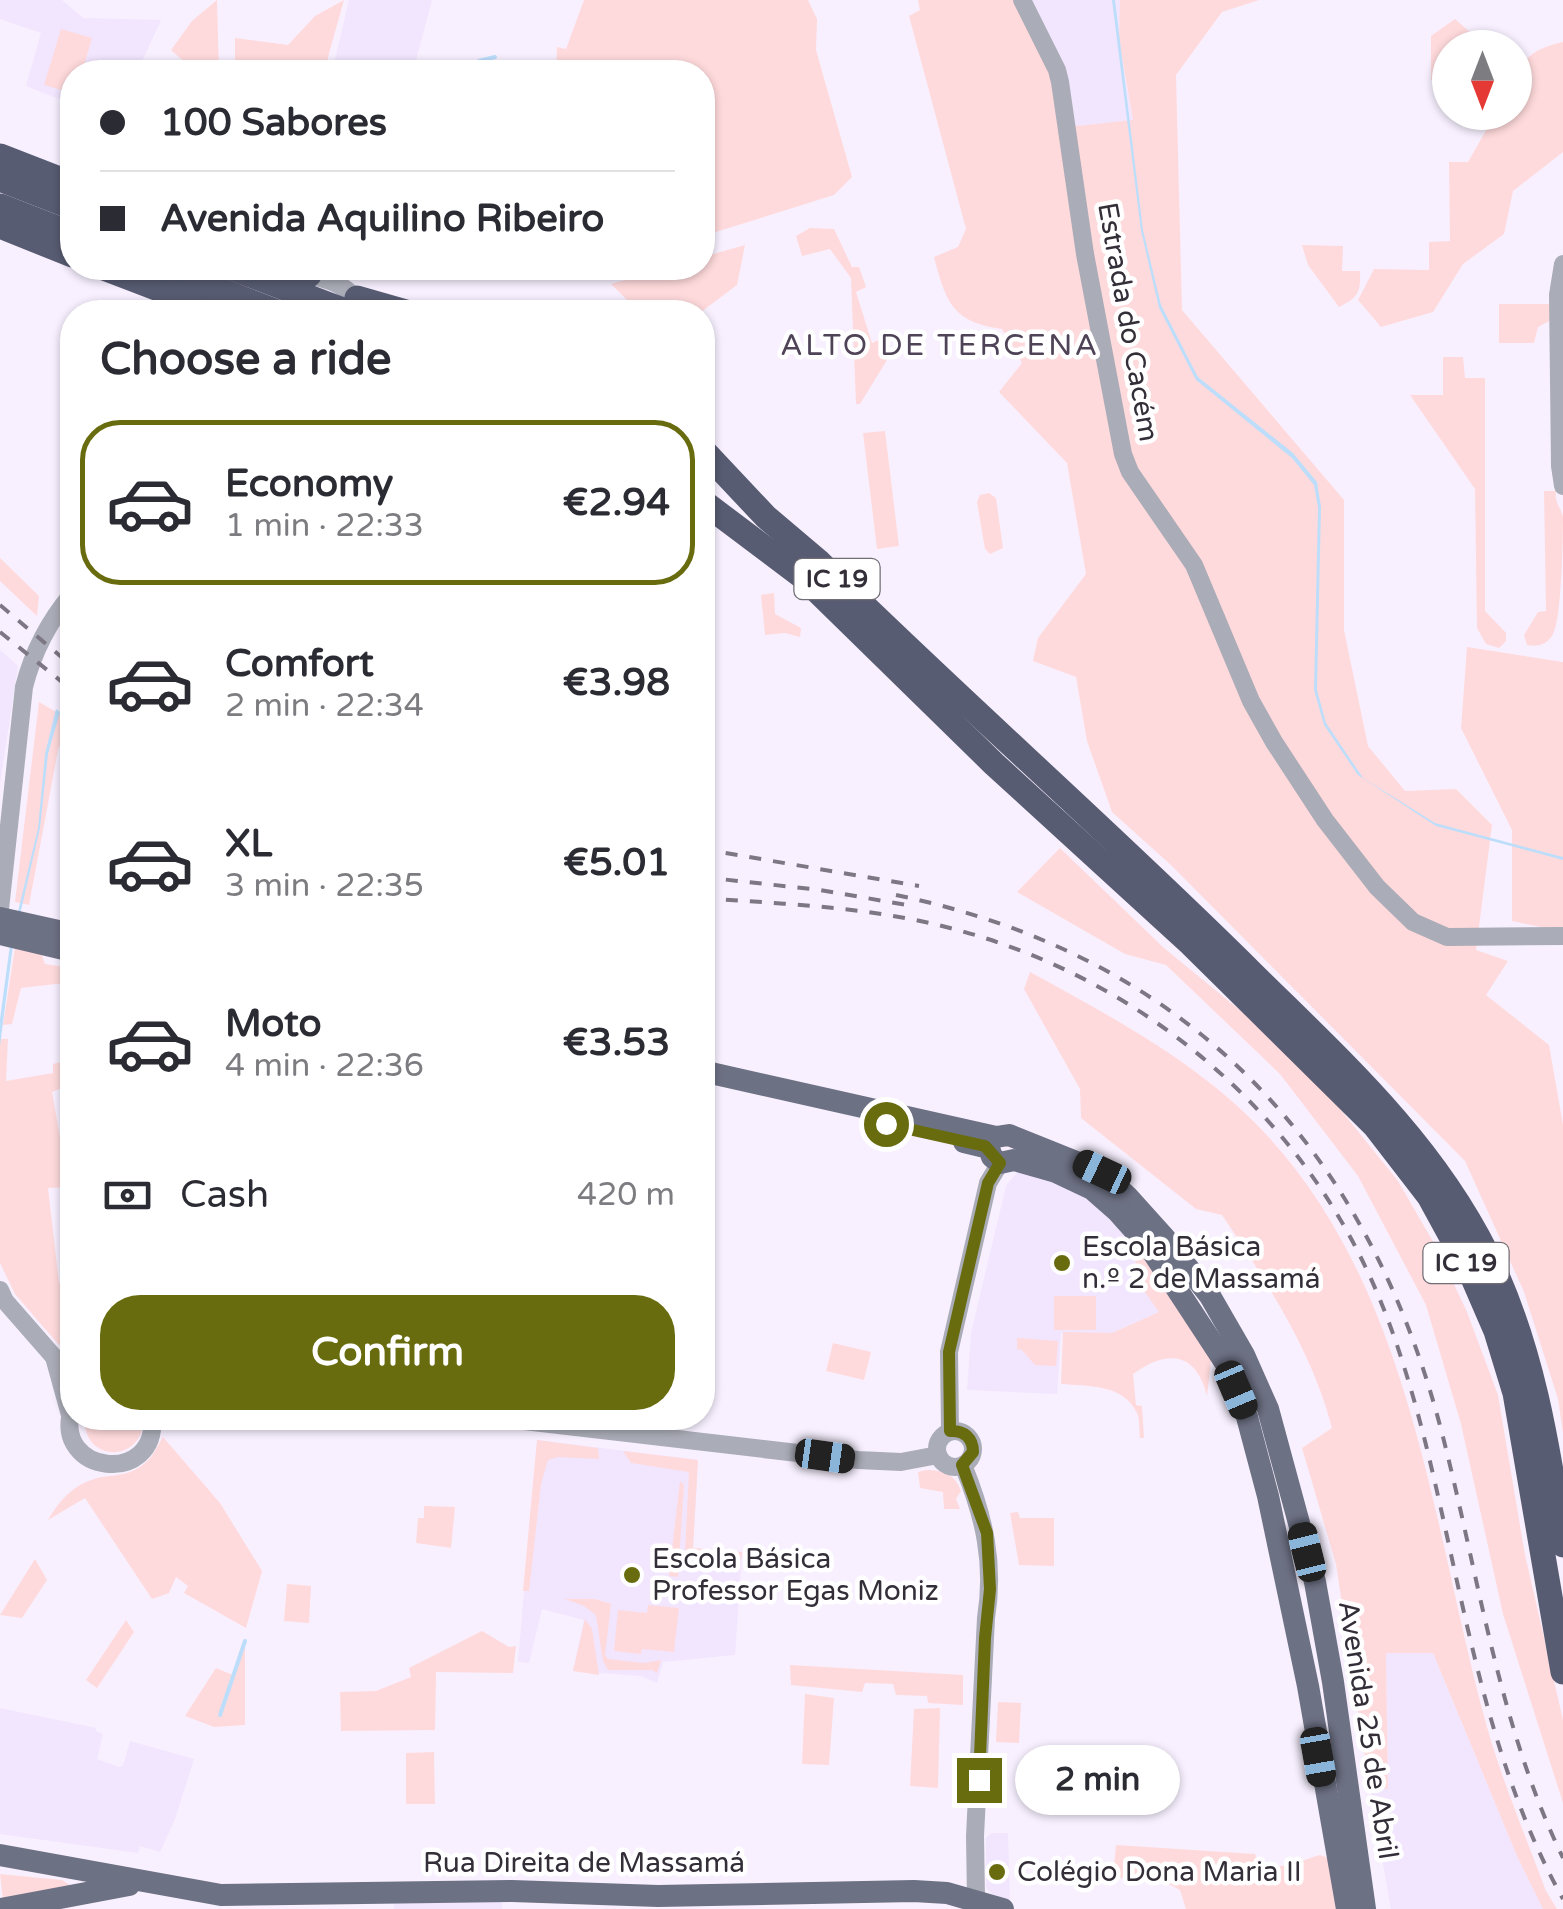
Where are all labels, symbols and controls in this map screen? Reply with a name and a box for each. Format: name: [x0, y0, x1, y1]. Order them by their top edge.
north arrow: [1432, 30, 1532, 130]
map controls: [1432, 30, 1532, 130]
text: 100 Sabores: [160, 100, 387, 146]
text: Avenida Aquilino Ribeiro: [160, 196, 604, 242]
street label: Estrada do Cacém: [1090, 200, 1166, 444]
district label: ALTO DE TERCENA: [780, 327, 1100, 364]
text: Choose a ride: [100, 333, 391, 387]
icon: car: [105, 458, 195, 548]
text: Economy: [225, 461, 393, 507]
text: €2.94: [563, 480, 670, 526]
text: 1 min · 22:33: [225, 507, 424, 545]
road number: IC 19: [794, 559, 880, 599]
icon: car: [105, 638, 195, 728]
text: Comfort: [225, 641, 374, 687]
text: €3.98: [563, 660, 670, 706]
text: 2 min · 22:34: [225, 687, 424, 725]
icon: car: [105, 818, 195, 908]
text: XL: [225, 821, 272, 867]
text: €5.01: [563, 840, 670, 886]
text: 3 min · 22:35: [225, 867, 424, 905]
icon: car: [105, 998, 195, 1088]
text: Moto: [225, 1001, 321, 1047]
text: €3.53: [563, 1020, 670, 1066]
text: 4 min · 22:36: [225, 1047, 424, 1085]
route start: [864, 1102, 909, 1147]
car: [1068, 1146, 1136, 1198]
icon: cash: [100, 1168, 155, 1223]
text: Cash: [180, 1172, 269, 1218]
text: 420 m: [577, 1176, 675, 1214]
place label: Escola Básica n.º 2 de Massamá: [1082, 1230, 1321, 1296]
road number: IC 19: [1424, 1243, 1508, 1283]
marker: Escola Básica n.º 2 de Massamá: [1051, 1252, 1073, 1274]
button: Confirm: [100, 1295, 675, 1410]
car: [1210, 1357, 1262, 1423]
car: [793, 1437, 857, 1475]
car: [1285, 1519, 1329, 1585]
place label: Escola Básica Professor Egas Moniz: [652, 1542, 939, 1608]
marker: Escola Básica Professor Egas Moniz: [621, 1564, 643, 1586]
street label: Avenida 25 de Abril: [1331, 1598, 1405, 1862]
car: [1298, 1725, 1338, 1789]
callout: 2 min: [1014, 1745, 1179, 1815]
route end: [957, 1758, 1002, 1803]
text: 2 min: [1055, 1761, 1140, 1799]
street label: Rua Direita de Massamá: [423, 1846, 745, 1880]
place label: Colégio Dona Maria II: [1017, 1855, 1302, 1889]
marker: Colégio Dona Maria II: [986, 1861, 1008, 1883]

